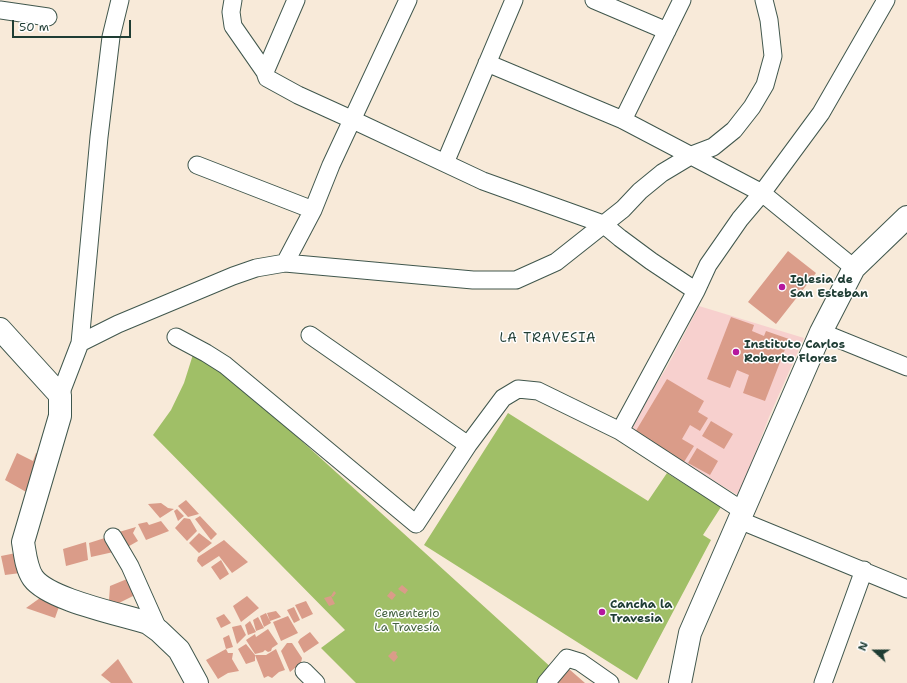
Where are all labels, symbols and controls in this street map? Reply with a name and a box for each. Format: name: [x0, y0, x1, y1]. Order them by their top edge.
scale bar: [14, 12, 133, 38]
text: 50 m: [19, 19, 49, 35]
place label: Iglesia de San Esteban: [790, 273, 868, 301]
marker: Iglesia de San Esteban: [777, 282, 787, 292]
district label: LA TRAVESIA: [500, 331, 596, 347]
place label: Instituto Carlos Roberto Flores: [744, 338, 845, 366]
marker: Instituto Carlos Roberto Flores: [731, 347, 741, 357]
place label: Cancha la Travesia: [610, 598, 672, 626]
park label: Cementerio La Travesía: [374, 607, 440, 635]
marker: Cancha la Travesia: [597, 607, 607, 617]
north arrow: [855, 631, 895, 671]
text: N: [855, 640, 872, 653]

